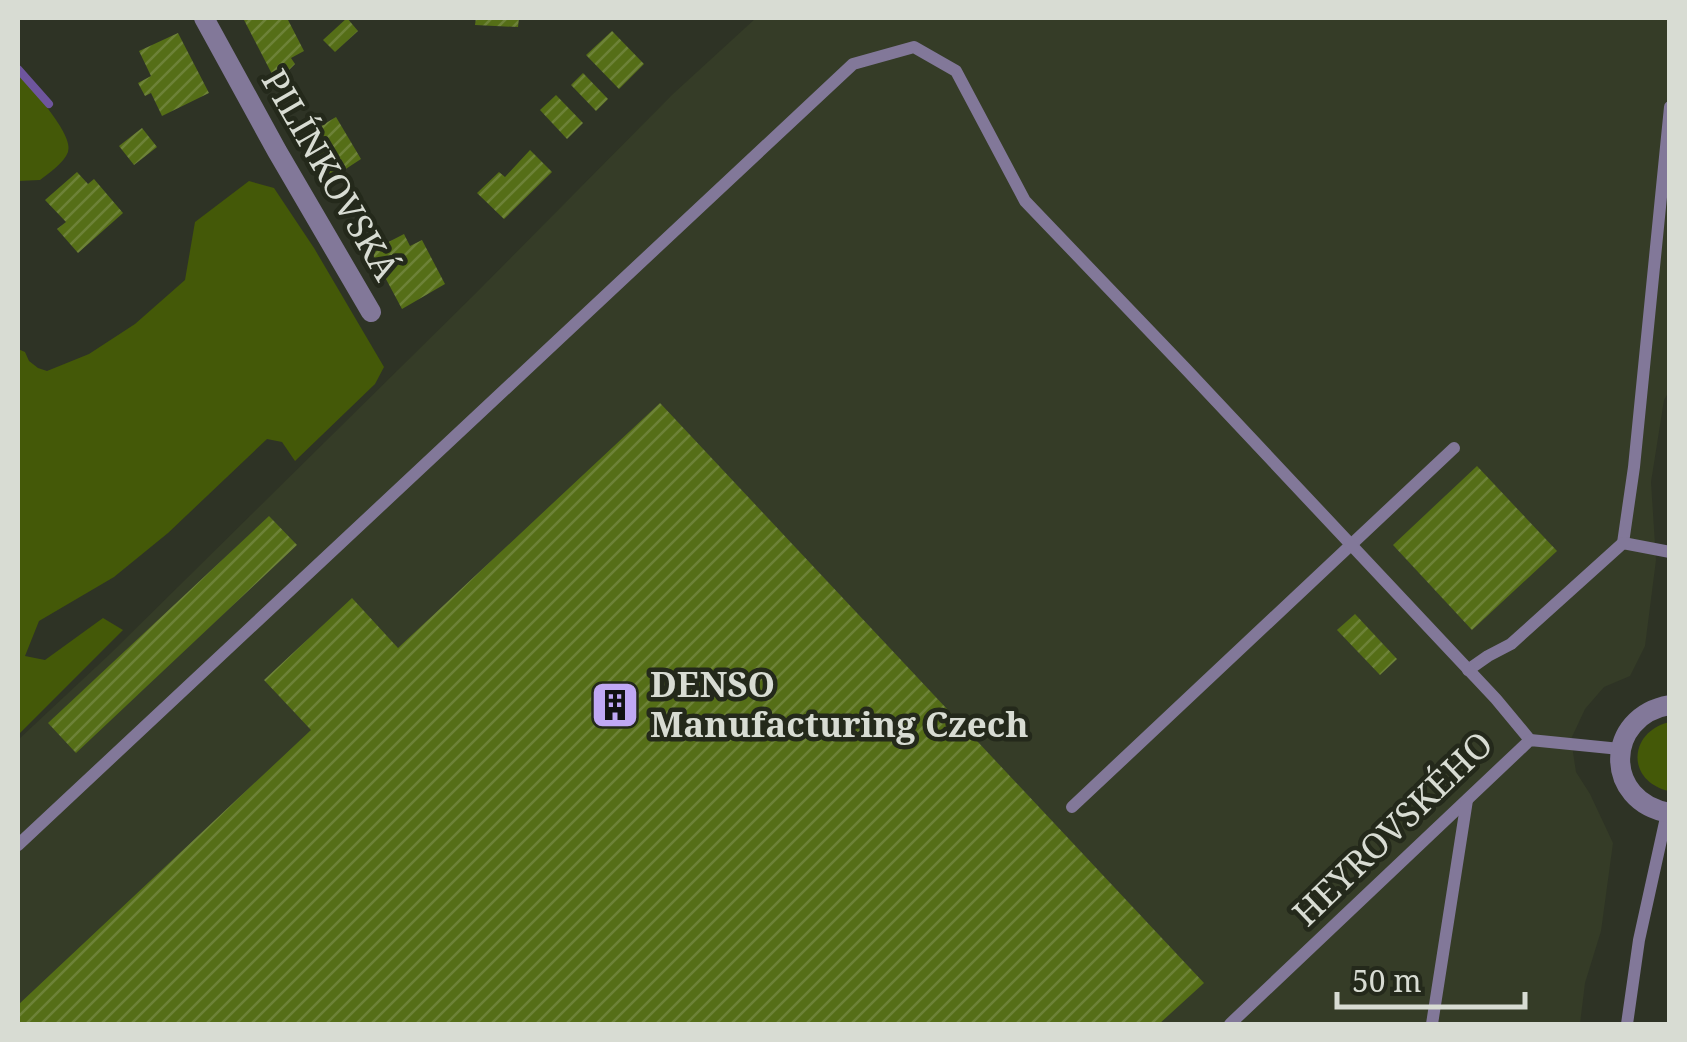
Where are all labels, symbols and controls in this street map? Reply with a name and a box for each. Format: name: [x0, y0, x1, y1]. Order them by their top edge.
street label: PILÍNKOVSKÁ: [252, 60, 411, 289]
place label: DENSO Manufacturing Czech: [650, 660, 1029, 747]
building icon: DENSO Manufacturing Czech: [589, 679, 641, 731]
street label: HEYROVSKÉHO: [1282, 720, 1502, 935]
scale bar: [1337, 947, 1524, 1009]
text: 50 m: [1352, 960, 1422, 1001]

